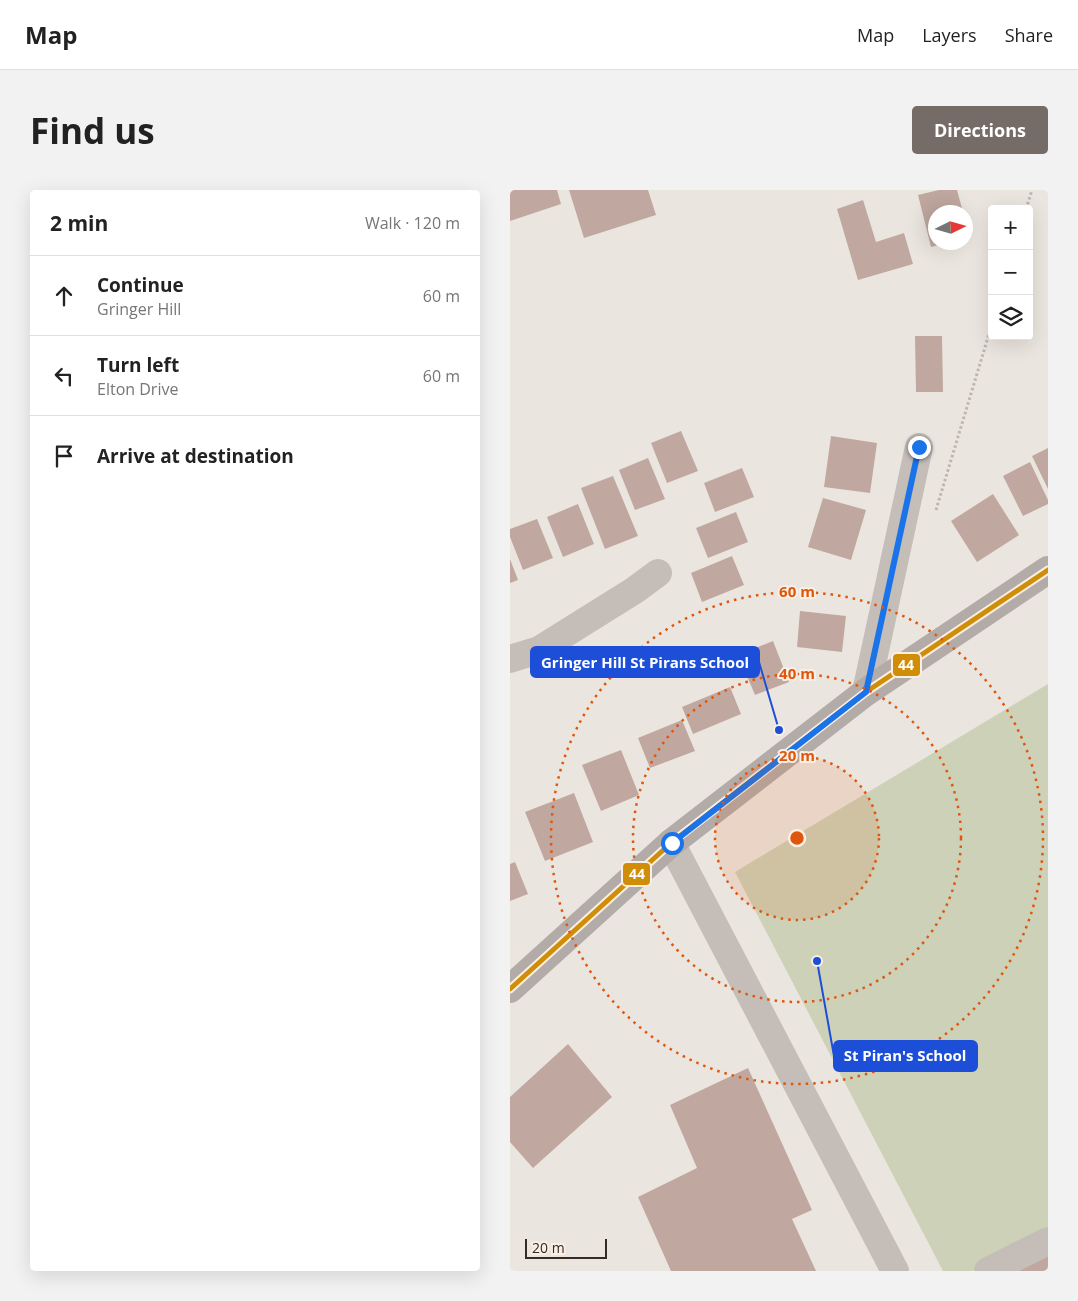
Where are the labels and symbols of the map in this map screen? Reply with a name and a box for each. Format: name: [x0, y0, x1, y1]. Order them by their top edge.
north arrow: [928, 205, 973, 250]
route end: [908, 436, 931, 459]
text: 60 m: [779, 581, 815, 601]
callout: Gringer Hill St Pirans School: [531, 647, 759, 677]
text: Gringer Hill St Pirans School: [541, 652, 749, 672]
line badge: 44: [892, 653, 921, 677]
text: 44: [898, 655, 914, 674]
text: 40 m: [779, 663, 815, 683]
text: 20 m: [779, 745, 815, 765]
centre of rings: [788, 829, 806, 847]
route start: [661, 832, 684, 855]
line badge: 44: [622, 862, 651, 886]
text: 44: [629, 864, 645, 883]
callout: St Piran's School: [834, 1041, 977, 1071]
text: St Piran's School: [844, 1045, 966, 1065]
scale bar: [525, 1236, 608, 1259]

